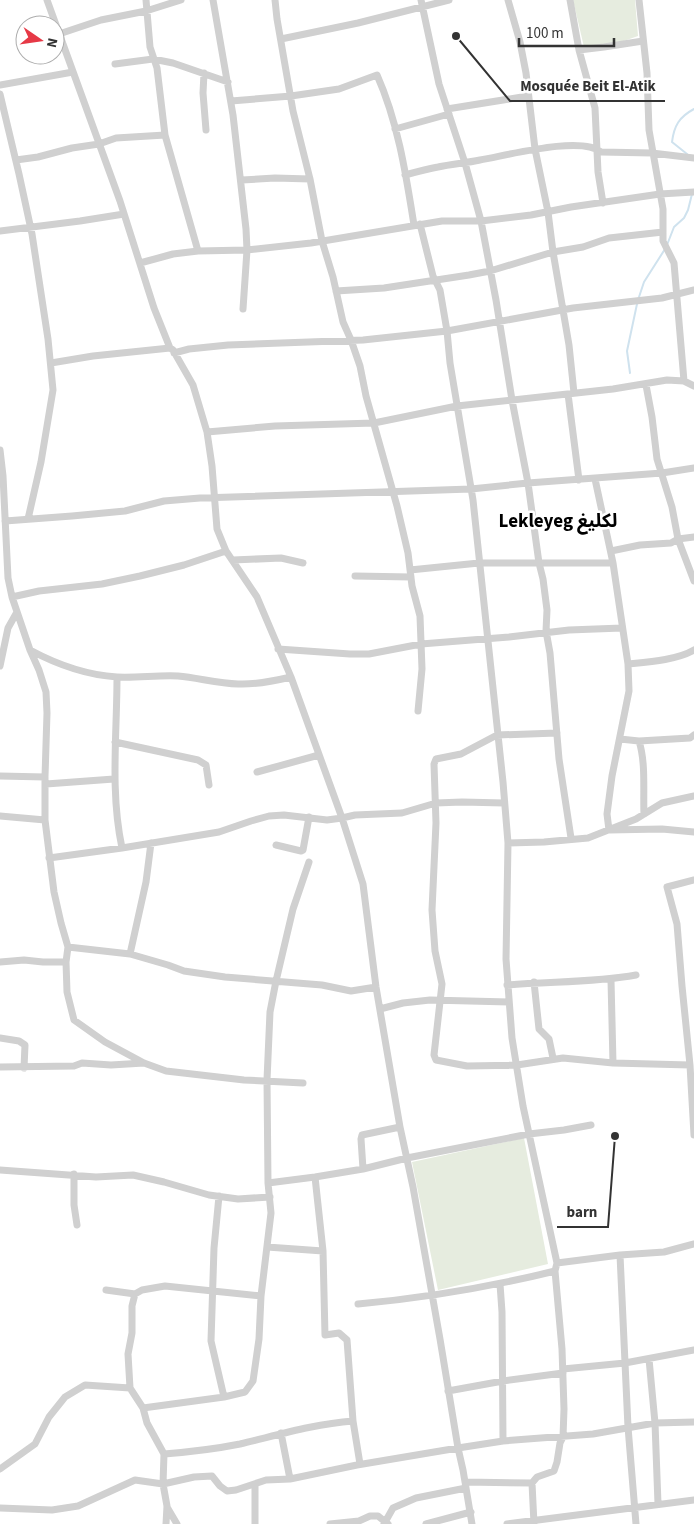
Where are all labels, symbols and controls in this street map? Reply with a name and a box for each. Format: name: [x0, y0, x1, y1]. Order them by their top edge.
north arrow: [15, 15, 65, 65]
scale bar: [519, 15, 614, 47]
text: 100 m: [526, 23, 564, 44]
text: N: [41, 36, 62, 49]
callout: Mosquée Beit El-Atik: [510, 71, 665, 101]
text: Mosquée Beit El-Atik: [520, 76, 657, 97]
district label: Lekleyeg لكليغ: [499, 508, 617, 535]
callout: barn: [557, 1197, 608, 1227]
text: barn: [567, 1202, 597, 1223]

